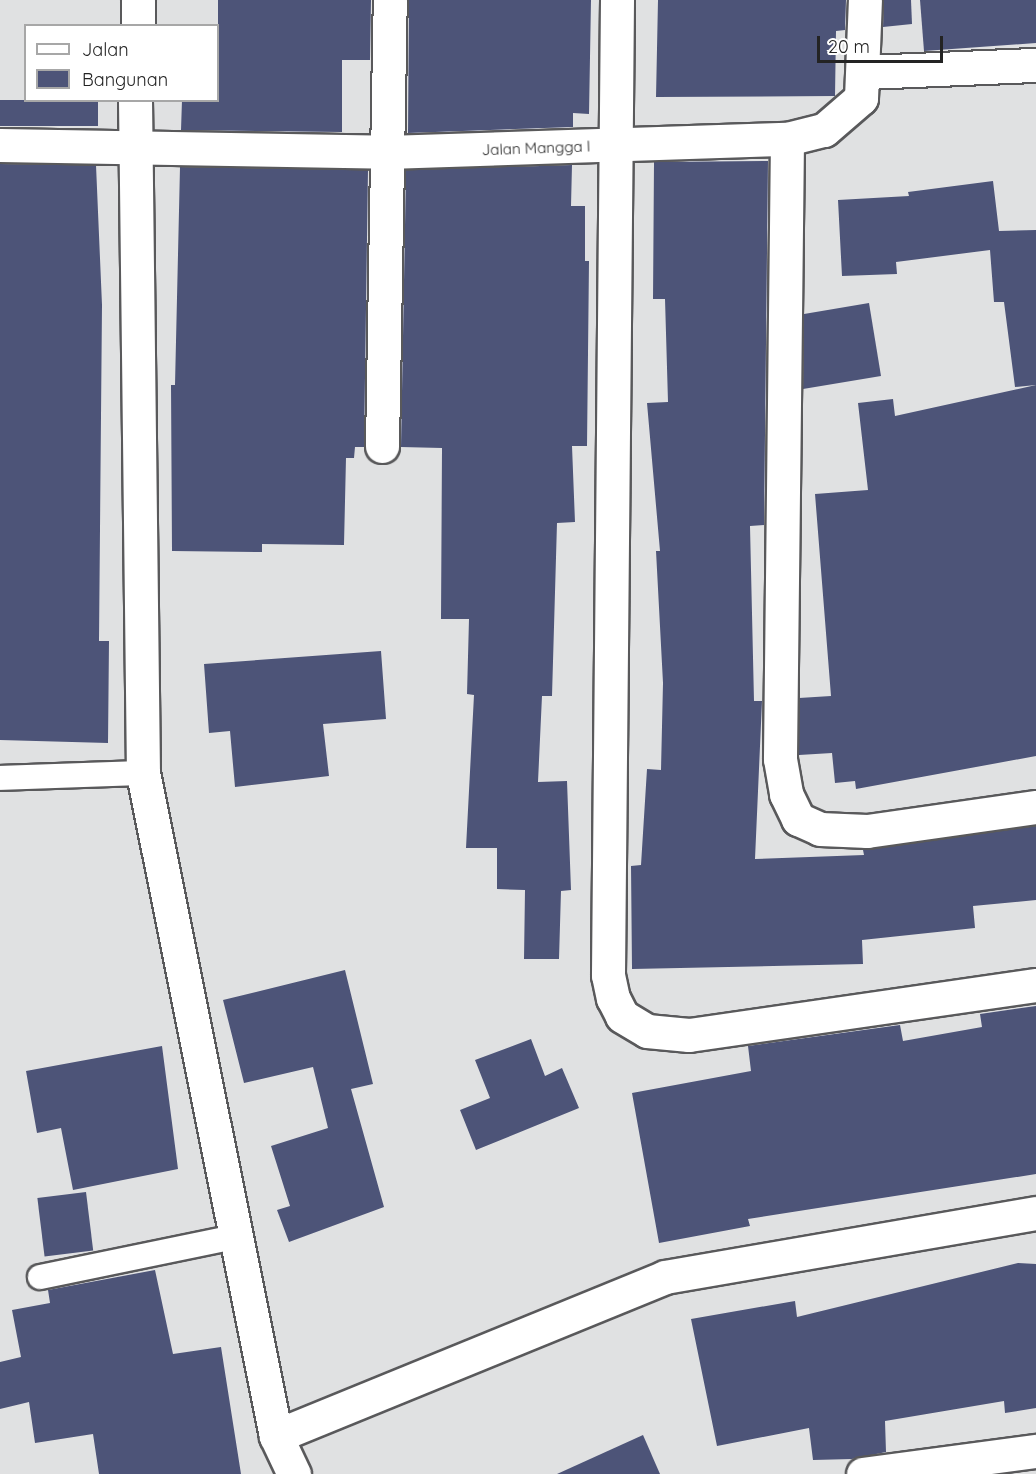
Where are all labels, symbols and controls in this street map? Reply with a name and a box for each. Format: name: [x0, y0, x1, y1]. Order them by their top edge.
legend: [24, 24, 219, 102]
scale bar: [820, 24, 946, 62]
text: 20 m: [828, 35, 870, 58]
text: Jalan: [82, 38, 129, 61]
text: Bangunan: [82, 68, 168, 91]
street label: Jalan Mangga I: [481, 137, 591, 159]

